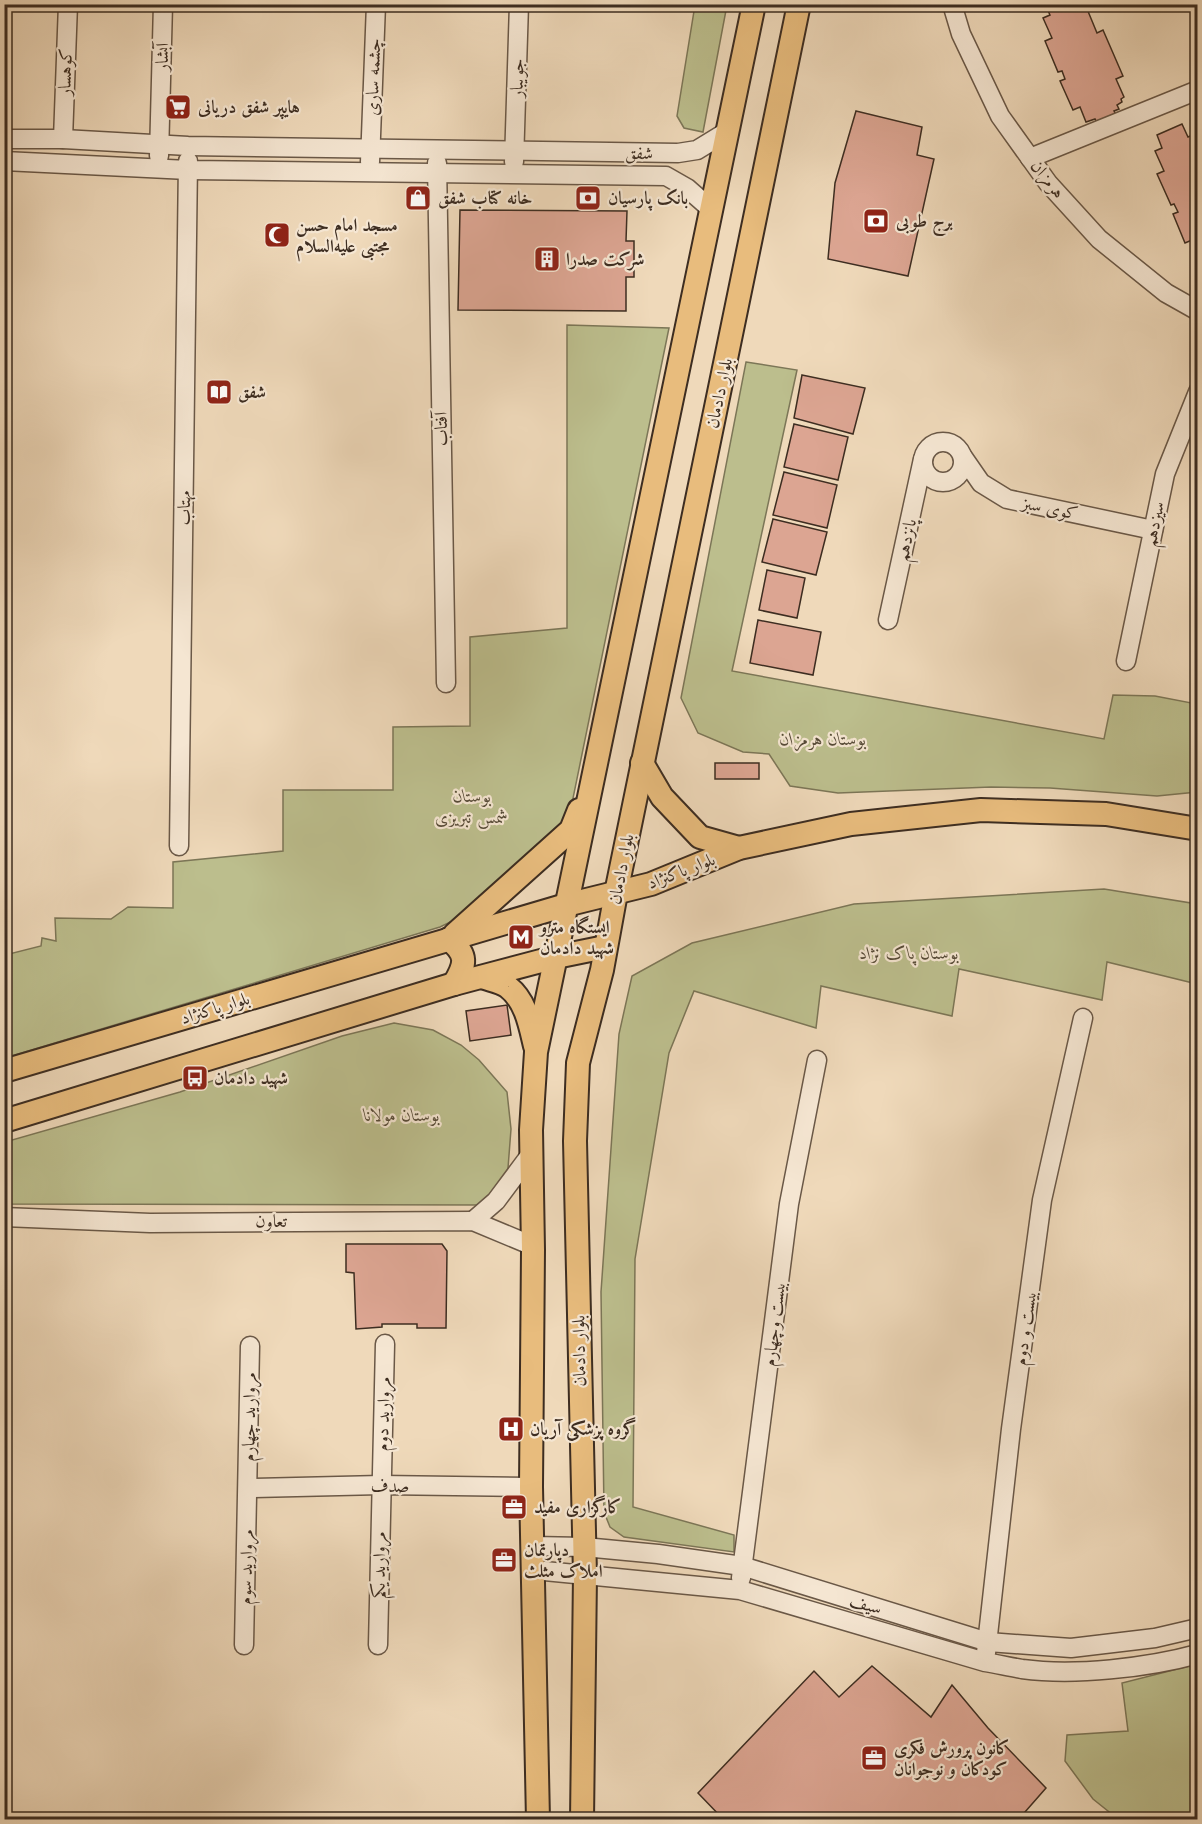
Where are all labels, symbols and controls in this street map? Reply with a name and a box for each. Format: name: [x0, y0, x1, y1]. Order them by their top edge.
street label: چشمه ساری: [364, 38, 386, 116]
street label: آبشار: [151, 41, 174, 73]
street label: کوهسار: [56, 48, 77, 98]
street label: جویبار: [508, 58, 530, 100]
supermarket icon: هایپر شفق دریانی: [163, 92, 193, 122]
place label: هایپر شفق دریانی: [197, 99, 300, 120]
street label: شفق: [625, 145, 653, 164]
street label: هرمزان: [1024, 157, 1068, 204]
shop icon: خانه کتاب شفق: [403, 183, 433, 213]
bank icon: بانک پارسیان: [573, 183, 603, 213]
place label: بانک پارسیان: [608, 188, 688, 211]
place label: خانه کتاب شفق: [438, 190, 532, 209]
bank icon: برج طوبی: [861, 206, 891, 236]
place label: برج طوبی: [895, 213, 953, 237]
place label: مسجد امام حسن مجتبی علیه‌السلام: [296, 217, 398, 262]
mosque icon: مسجد امام حسن مجتبی علیه‌السلام: [262, 220, 292, 250]
building icon: شرکت صدرا: [532, 244, 562, 274]
place label: شرکت صدرا: [566, 251, 644, 271]
street label: بلوار دادمان: [704, 356, 737, 430]
library icon: شفق: [204, 377, 234, 407]
place label: شفق: [238, 384, 266, 403]
street label: آفتاب: [431, 410, 452, 446]
street label: مهتاب: [176, 490, 196, 526]
street label: کوی سبز: [1018, 494, 1080, 525]
street label: سیزدهم: [1142, 500, 1175, 550]
street label: پانزدهم: [894, 516, 927, 565]
park label: بوستان هرمزان: [780, 731, 867, 752]
park label: بوستان شمس تبریزی: [435, 788, 509, 829]
street label: بلوار دادمان: [606, 832, 639, 906]
street label: بلوار پاکنژاد: [645, 851, 719, 896]
place label: ایستگاه مترو شهید دادمان: [538, 915, 614, 960]
metro station icon: ایستگاه مترو شهید دادمان: [506, 922, 536, 952]
park label: بوستان پاک نژاد: [859, 945, 959, 966]
street label: بلوار پاکنژاد: [179, 990, 253, 1031]
bus stop icon: شهید دادمان: [180, 1063, 210, 1093]
place label: شهید دادمان: [214, 1070, 288, 1090]
park label: بوستان مولانا: [362, 1107, 441, 1126]
street label: تعاون: [255, 1213, 287, 1232]
street label: بیست وچهارم: [761, 1281, 795, 1368]
street label: بیست و دوم: [1012, 1290, 1046, 1368]
street label: بلوار دادمان: [570, 1315, 591, 1387]
street label: مروارید چهارم: [240, 1372, 266, 1462]
street label: مروارید دوم: [374, 1376, 400, 1452]
hospital icon: گروه پزشکی آریان: [496, 1414, 526, 1444]
place label: گروه پزشکی آریان: [530, 1417, 636, 1441]
street label: صدف: [371, 1478, 409, 1496]
office icon: کارگزاری مفید: [499, 1492, 529, 1522]
place label: کارگزاری مفید: [534, 1495, 622, 1518]
street label: مروارید سوم: [237, 1529, 263, 1605]
street label: مروارید یکم: [368, 1531, 397, 1599]
place label: دپارتمان املاک مثلث: [524, 1542, 603, 1581]
office icon: دپارتمان املاک مثلث: [489, 1545, 519, 1575]
street label: سیف: [847, 1592, 884, 1618]
place label: کانون پرورش فکری کودکان و نوجوانان: [894, 1738, 1010, 1780]
office icon: کانون پرورش فکری کودکان و نوجوانان: [859, 1743, 889, 1773]

